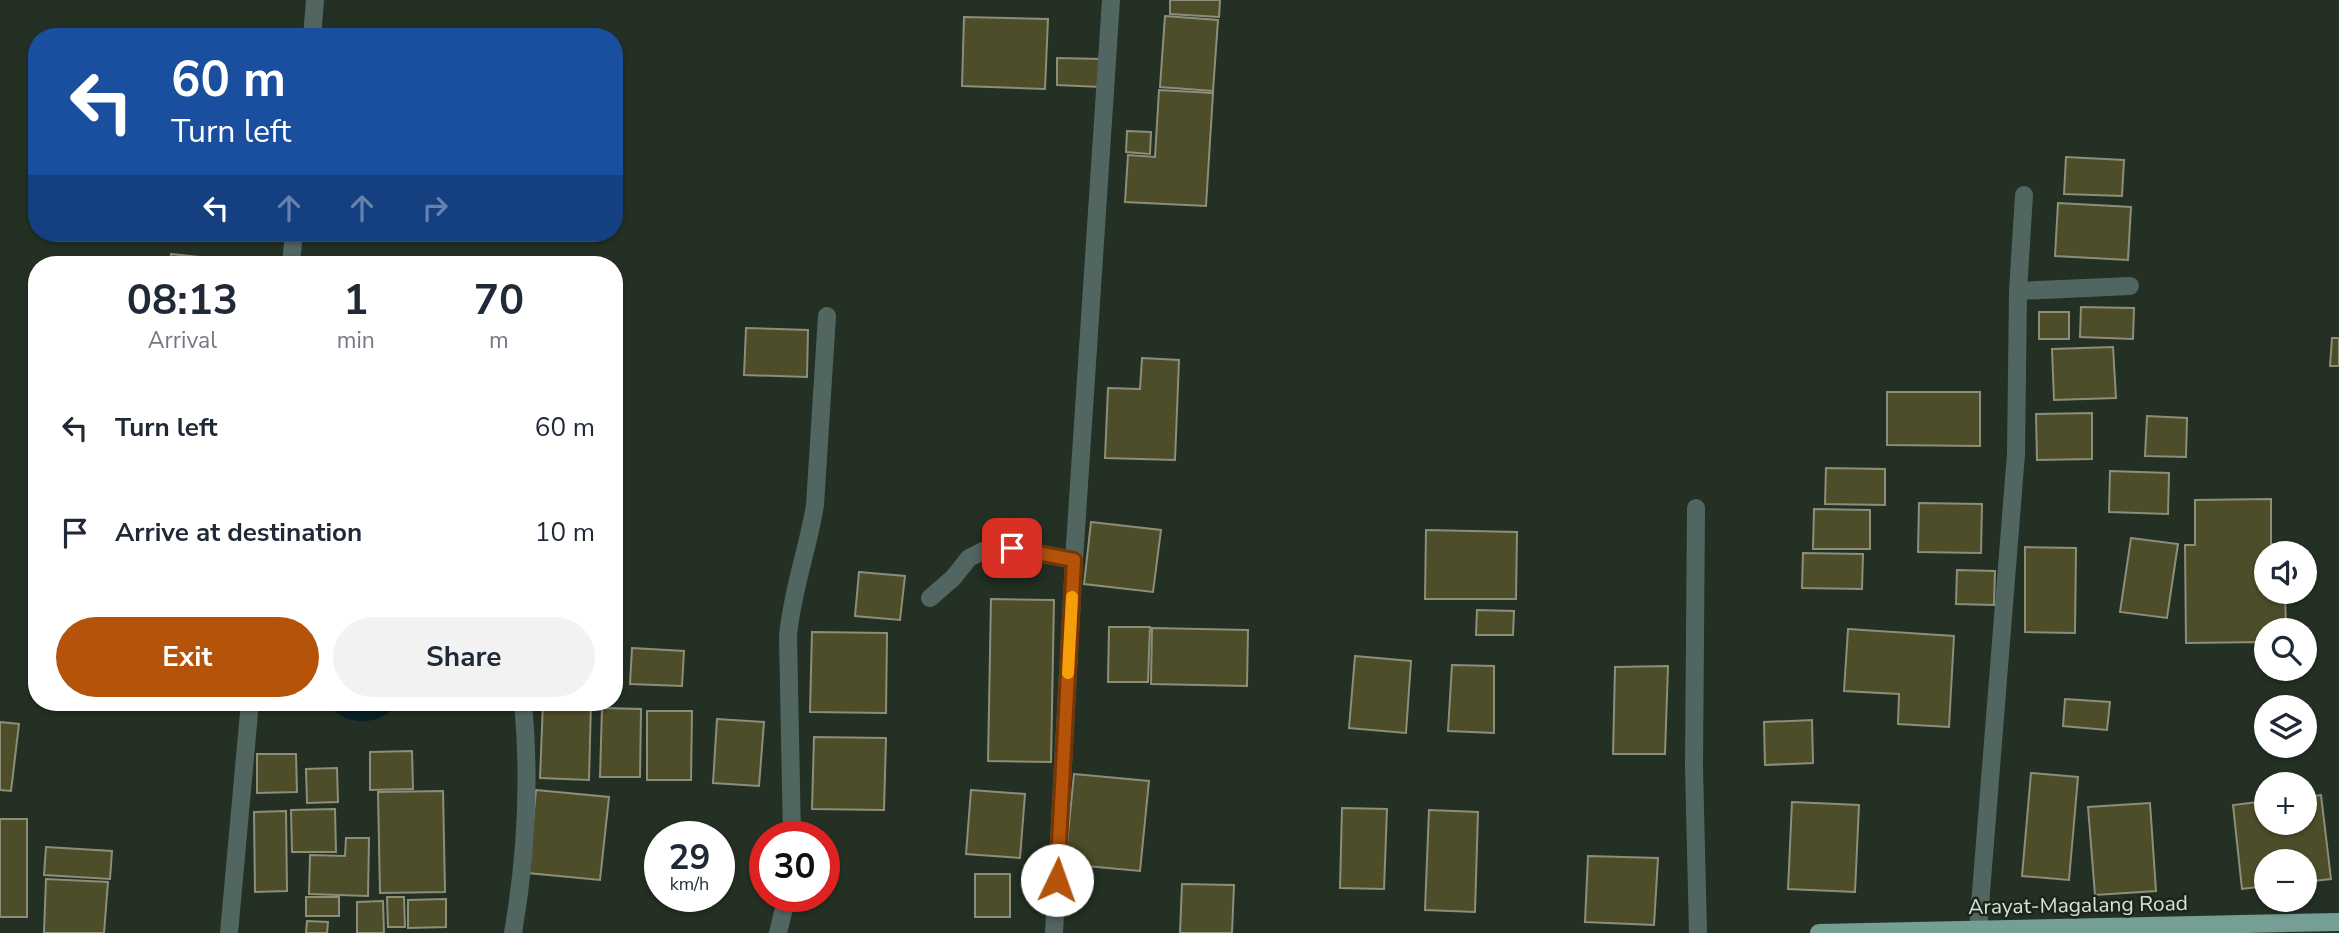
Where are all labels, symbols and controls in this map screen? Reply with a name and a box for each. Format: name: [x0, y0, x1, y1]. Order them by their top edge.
text: 60 m: [171, 46, 286, 113]
icon: left: [56, 56, 147, 147]
text: Turn left: [171, 110, 291, 153]
icon: left: [197, 189, 235, 227]
icon: ahead: [270, 189, 308, 227]
icon: ahead: [343, 189, 381, 227]
icon: right: [416, 189, 454, 227]
text: 08:13: [127, 272, 238, 329]
text: 1: [343, 272, 368, 329]
text: 70: [474, 272, 524, 329]
text: Arrival: [148, 325, 217, 356]
text: min: [337, 325, 375, 356]
text: m: [489, 325, 509, 356]
icon: left: [56, 409, 94, 447]
text: Turn left: [115, 410, 218, 445]
text: 60 m: [535, 410, 595, 445]
icon: arrive: [56, 514, 94, 552]
text: Arrive at destination: [115, 515, 362, 550]
text: 10 m: [535, 515, 595, 550]
pin: [982, 518, 1042, 578]
icon: arrive: [993, 529, 1031, 567]
map controls: [2254, 541, 2317, 912]
button: sound: [2254, 541, 2317, 604]
button: Exit: [56, 617, 319, 697]
button: Share: [333, 617, 595, 697]
button: search: [2254, 618, 2317, 681]
button: layers: [2254, 695, 2317, 758]
button: +: [2254, 772, 2317, 835]
speed limit sign: 30: [749, 821, 840, 912]
text: 29: [668, 834, 711, 881]
position arrow: [1020, 843, 1094, 917]
button: −: [2254, 849, 2317, 912]
text: km/h: [670, 872, 709, 896]
street label: Arayat-Magalang Road: [1968, 889, 2188, 921]

